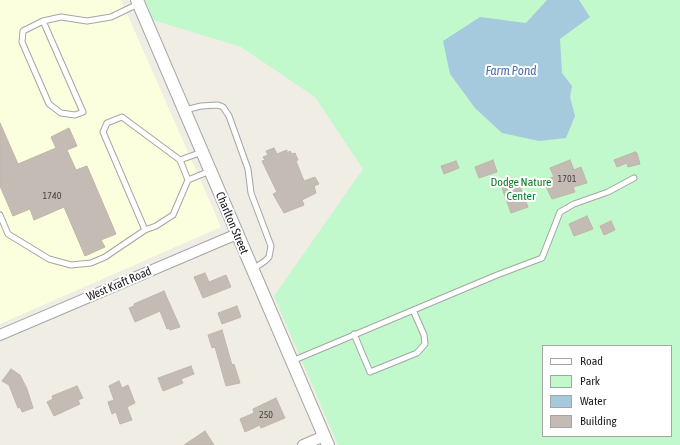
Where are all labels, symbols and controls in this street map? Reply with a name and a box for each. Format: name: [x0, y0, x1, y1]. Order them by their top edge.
water label: Farm Pond: [486, 63, 536, 79]
house number: 1701: [558, 173, 576, 185]
park label: Dodge Nature Center: [491, 175, 551, 203]
house number: 1740: [43, 190, 61, 202]
street label: Charlton Street: [212, 190, 252, 256]
street label: West Kraft Road: [84, 264, 154, 304]
legend: [542, 345, 672, 437]
text: Road: [580, 354, 603, 368]
text: Park: [580, 374, 600, 388]
text: Water: [580, 394, 606, 408]
house number: 250: [259, 409, 273, 421]
text: Building: [580, 414, 617, 428]

